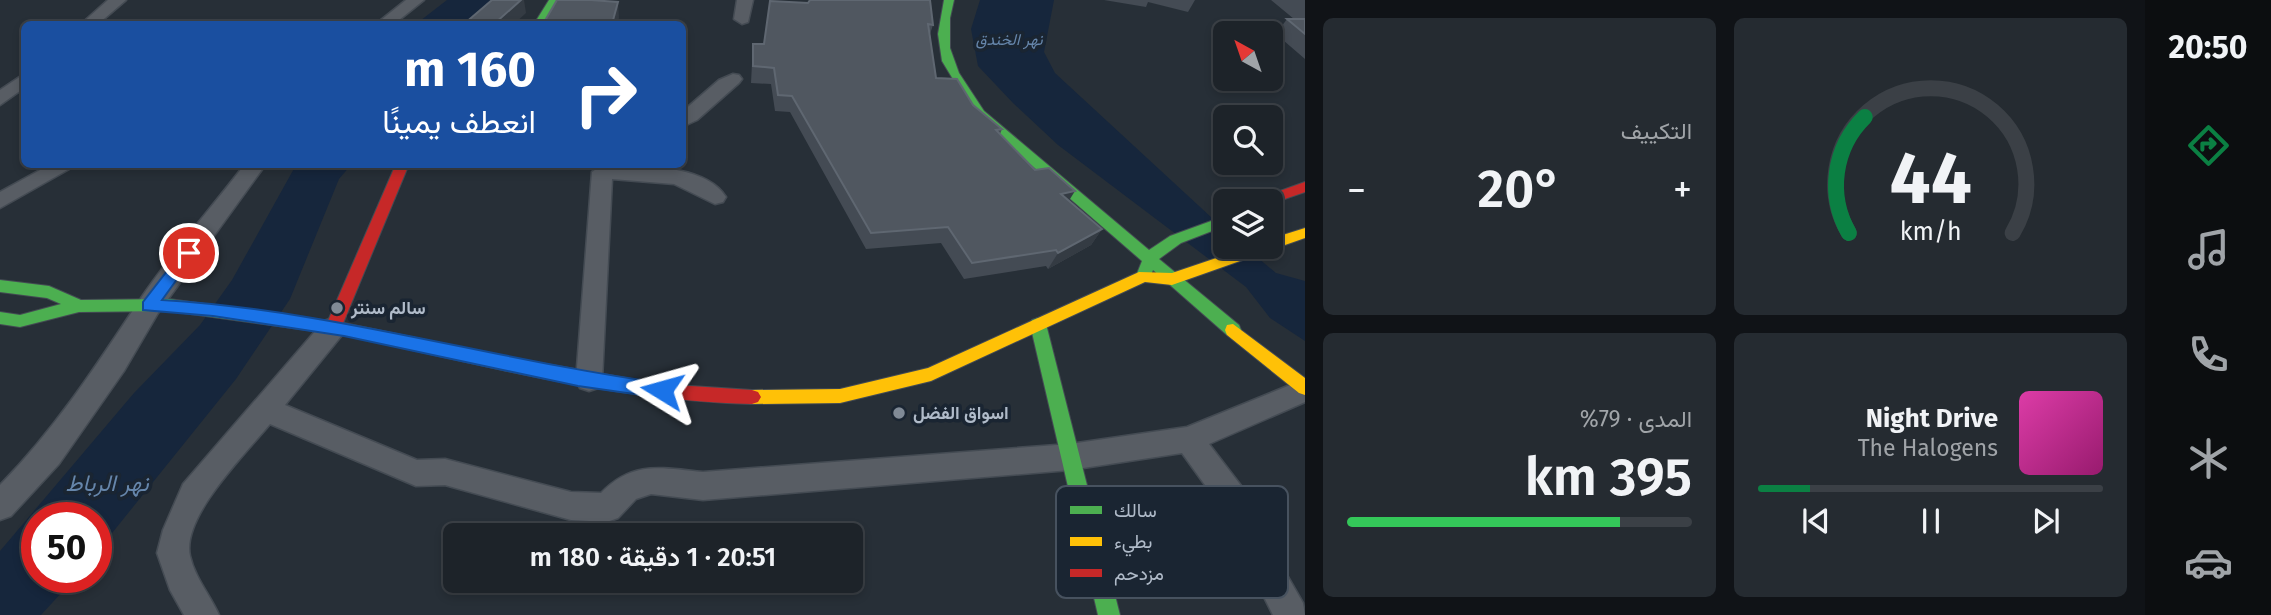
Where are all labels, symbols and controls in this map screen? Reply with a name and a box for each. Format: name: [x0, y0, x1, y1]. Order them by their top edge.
north arrow: [1213, 21, 1283, 91]
map controls: [1213, 21, 1283, 259]
text: 20:50: [2168, 28, 2248, 66]
water label: نهر الخندق: [975, 30, 1044, 50]
text: 160 m: [404, 40, 536, 99]
icon: right: [560, 49, 651, 140]
text: انعطف يمينًا: [382, 103, 536, 141]
button: search: [1213, 105, 1283, 175]
text: التكييف: [1621, 117, 1692, 145]
icon: directions: [2184, 121, 2233, 170]
text: 44: [1889, 135, 1972, 222]
text: 20°: [1478, 158, 1561, 221]
text: −: [1347, 167, 1366, 213]
text: +: [1673, 167, 1692, 213]
button: layers: [1213, 189, 1283, 259]
text: km/h: [1900, 216, 1961, 246]
pin: [159, 223, 219, 283]
icon: music: [2184, 225, 2233, 274]
icon: arrive: [170, 234, 208, 272]
place label: سالم سنتر: [350, 297, 426, 320]
marker: سالم سنتر: [329, 300, 345, 316]
icon: phone: [2184, 330, 2233, 379]
position arrow: [625, 353, 699, 427]
place label: اسواق الفضل: [913, 402, 1009, 424]
text: Night Drive: [1866, 403, 1998, 434]
marker: اسواق الفضل: [891, 405, 907, 421]
text: المدى · 79%: [1580, 405, 1692, 433]
text: The Halogens: [1858, 434, 1998, 462]
icon: climate: [2184, 434, 2233, 483]
text: 395 km: [1525, 446, 1692, 509]
water label: نهر الرباط: [66, 469, 150, 498]
legend: [1056, 486, 1288, 598]
text: سالك: [1114, 499, 1157, 522]
speed limit sign: 50: [21, 502, 112, 593]
icon: previous: [1797, 502, 1835, 540]
icon: pause: [1912, 502, 1950, 540]
icon: next: [2027, 502, 2065, 540]
text: بطيء: [1114, 530, 1152, 557]
icon: car: [2184, 538, 2233, 587]
text: 20:51 · 1 دقيقة · 180 m: [530, 542, 776, 573]
text: مزدحم: [1114, 562, 1164, 586]

